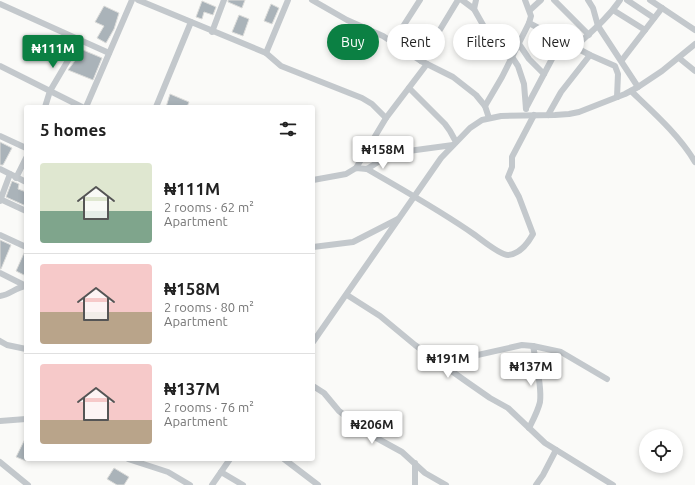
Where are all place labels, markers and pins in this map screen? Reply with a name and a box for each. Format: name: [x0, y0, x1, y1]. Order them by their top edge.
pin: ₦111M: [25, 35, 81, 69]
pin: ₦158M: [355, 136, 411, 170]
pin: ₦191M: [420, 345, 476, 379]
pin: ₦137M: [503, 353, 559, 387]
pin: ₦206M: [344, 411, 400, 445]

